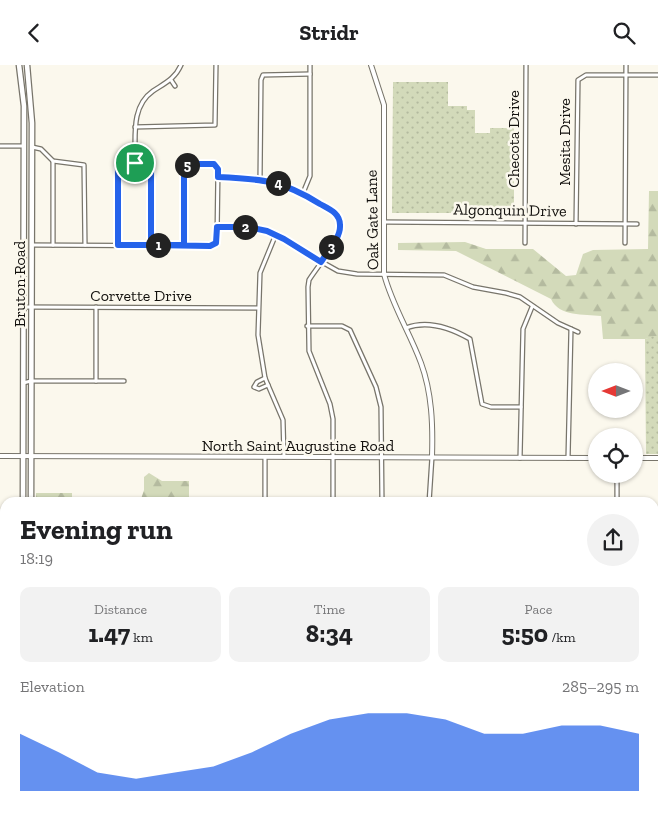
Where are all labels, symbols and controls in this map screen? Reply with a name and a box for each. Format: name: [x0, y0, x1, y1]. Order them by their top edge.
icon: back: [20, 19, 48, 47]
text: Stridr: [299, 19, 359, 46]
icon: search: [610, 19, 638, 47]
street label: Checota Drive: [504, 90, 523, 188]
street label: Mesita Drive: [555, 98, 574, 186]
pin: [114, 142, 156, 184]
icon: arrive: [121, 149, 149, 177]
pin: 5: [174, 153, 200, 177]
text: 5: [184, 157, 191, 174]
street label: Oak Gate Lane: [362, 170, 382, 270]
pin: 4: [266, 171, 290, 195]
text: 4: [275, 175, 282, 192]
street label: Algonquin Drive: [453, 200, 567, 220]
pin: 2: [232, 215, 258, 239]
text: 2: [242, 219, 249, 236]
pin: 1: [146, 233, 170, 257]
pin: 3: [318, 235, 344, 259]
text: 1: [156, 237, 161, 254]
text: 3: [328, 239, 335, 256]
street label: Bruton Road: [10, 240, 29, 327]
street label: Corvette Drive: [90, 286, 192, 305]
north arrow: [588, 363, 642, 417]
map controls: [588, 363, 643, 483]
button: locate: [588, 428, 643, 483]
street label: North Saint Augustine Road: [202, 436, 395, 455]
text: Evening run: [20, 513, 173, 546]
button: share: [587, 514, 639, 566]
text: 18:19: [20, 549, 53, 568]
text: Distance: [94, 601, 147, 618]
text: Time: [314, 601, 345, 618]
text: Pace: [525, 601, 552, 618]
text: 1.47: [88, 618, 130, 648]
text: 8:34: [306, 618, 353, 648]
text: 5:50: [502, 618, 548, 648]
text: km: [130, 629, 153, 646]
text: /km: [548, 629, 576, 646]
text: Elevation: [20, 677, 85, 696]
text: 285–295 m: [562, 677, 639, 696]

